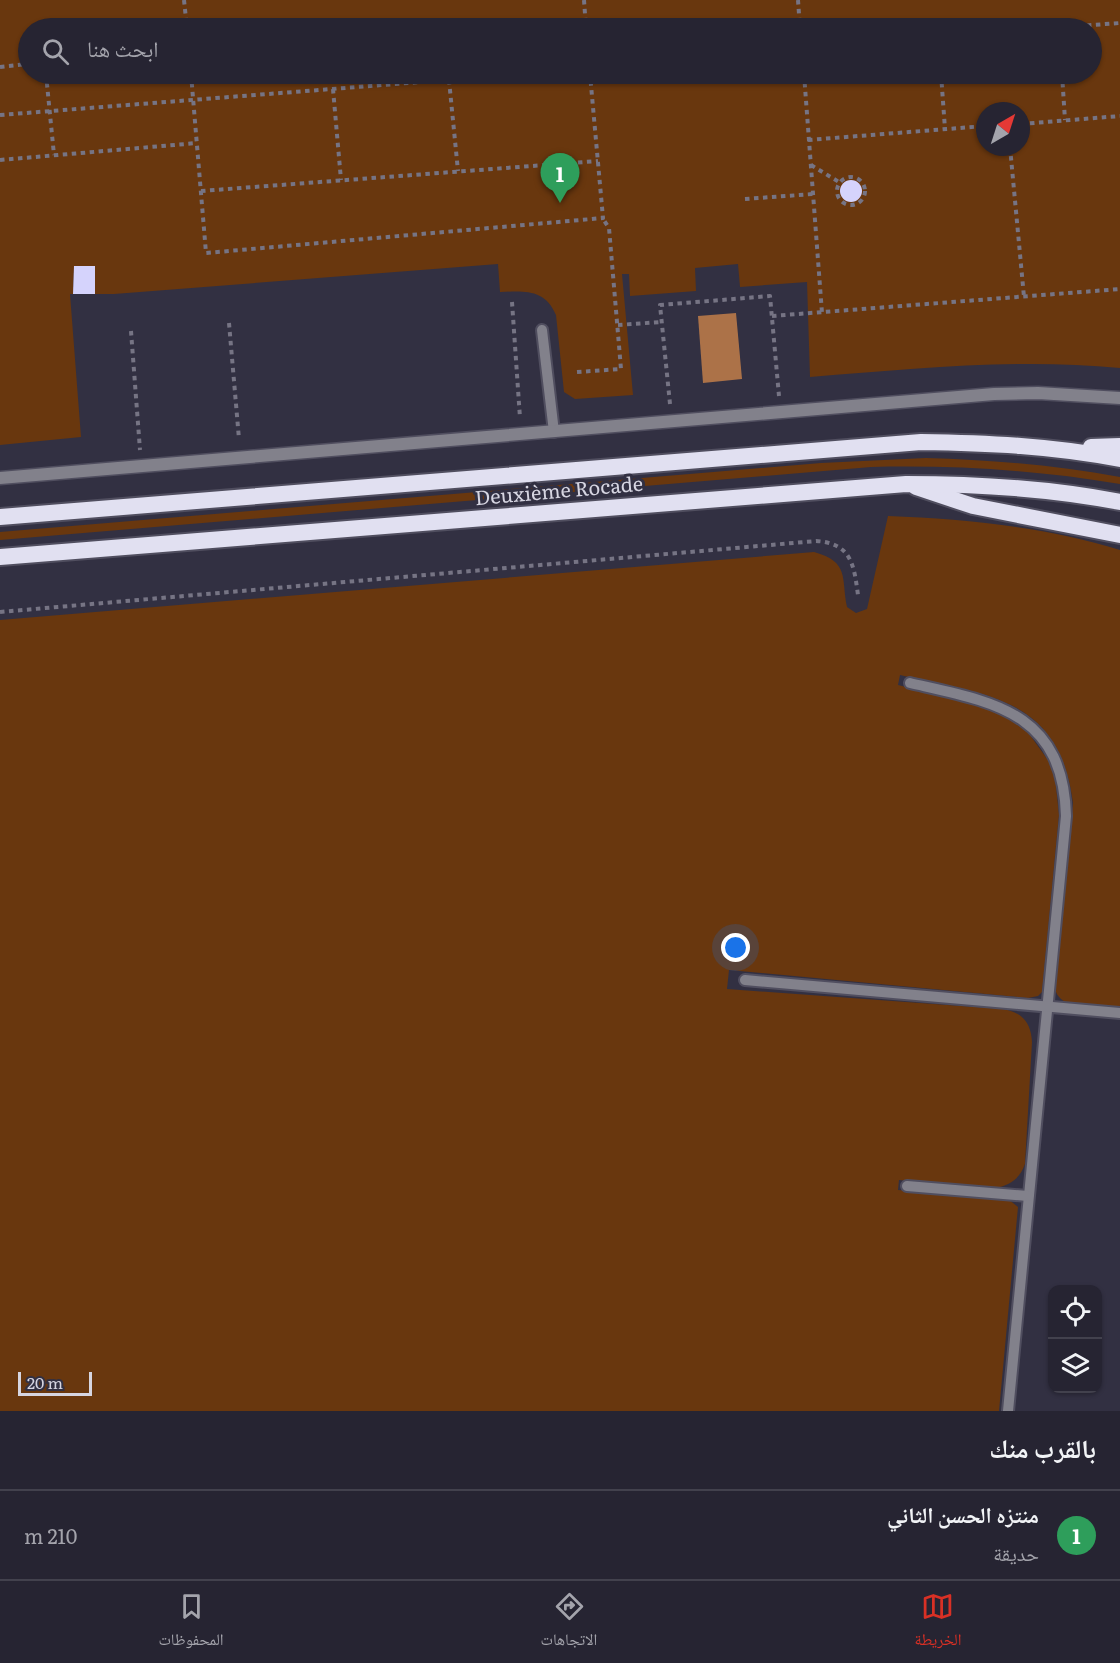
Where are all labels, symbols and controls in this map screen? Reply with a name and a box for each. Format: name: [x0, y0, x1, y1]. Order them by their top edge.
search box: [18, 18, 1102, 84]
text: ابحث هنا: [87, 31, 158, 64]
icon: search: [39, 35, 72, 68]
north arrow: [976, 102, 1030, 156]
pin: 1: [540, 154, 580, 203]
street label: Deuxième Rocade: [473, 467, 644, 511]
your location: [721, 933, 750, 962]
map controls: [1048, 1285, 1102, 1393]
button: locate: [1048, 1285, 1102, 1339]
button: layers: [1048, 1339, 1102, 1393]
scale bar: [18, 1369, 92, 1396]
text: 20 m: [27, 1370, 63, 1394]
text: بالقرب منك: [989, 1427, 1096, 1466]
text: منتزه الحسن الثاني: [887, 1497, 1039, 1530]
text: 210 m: [24, 1520, 77, 1550]
text: 1: [1072, 1520, 1081, 1550]
text: حديقة: [993, 1537, 1039, 1567]
tab: المحفوظات: [159, 1590, 224, 1655]
tab: الاتجاهات: [541, 1590, 597, 1655]
tab: الخريطة: [914, 1590, 962, 1655]

